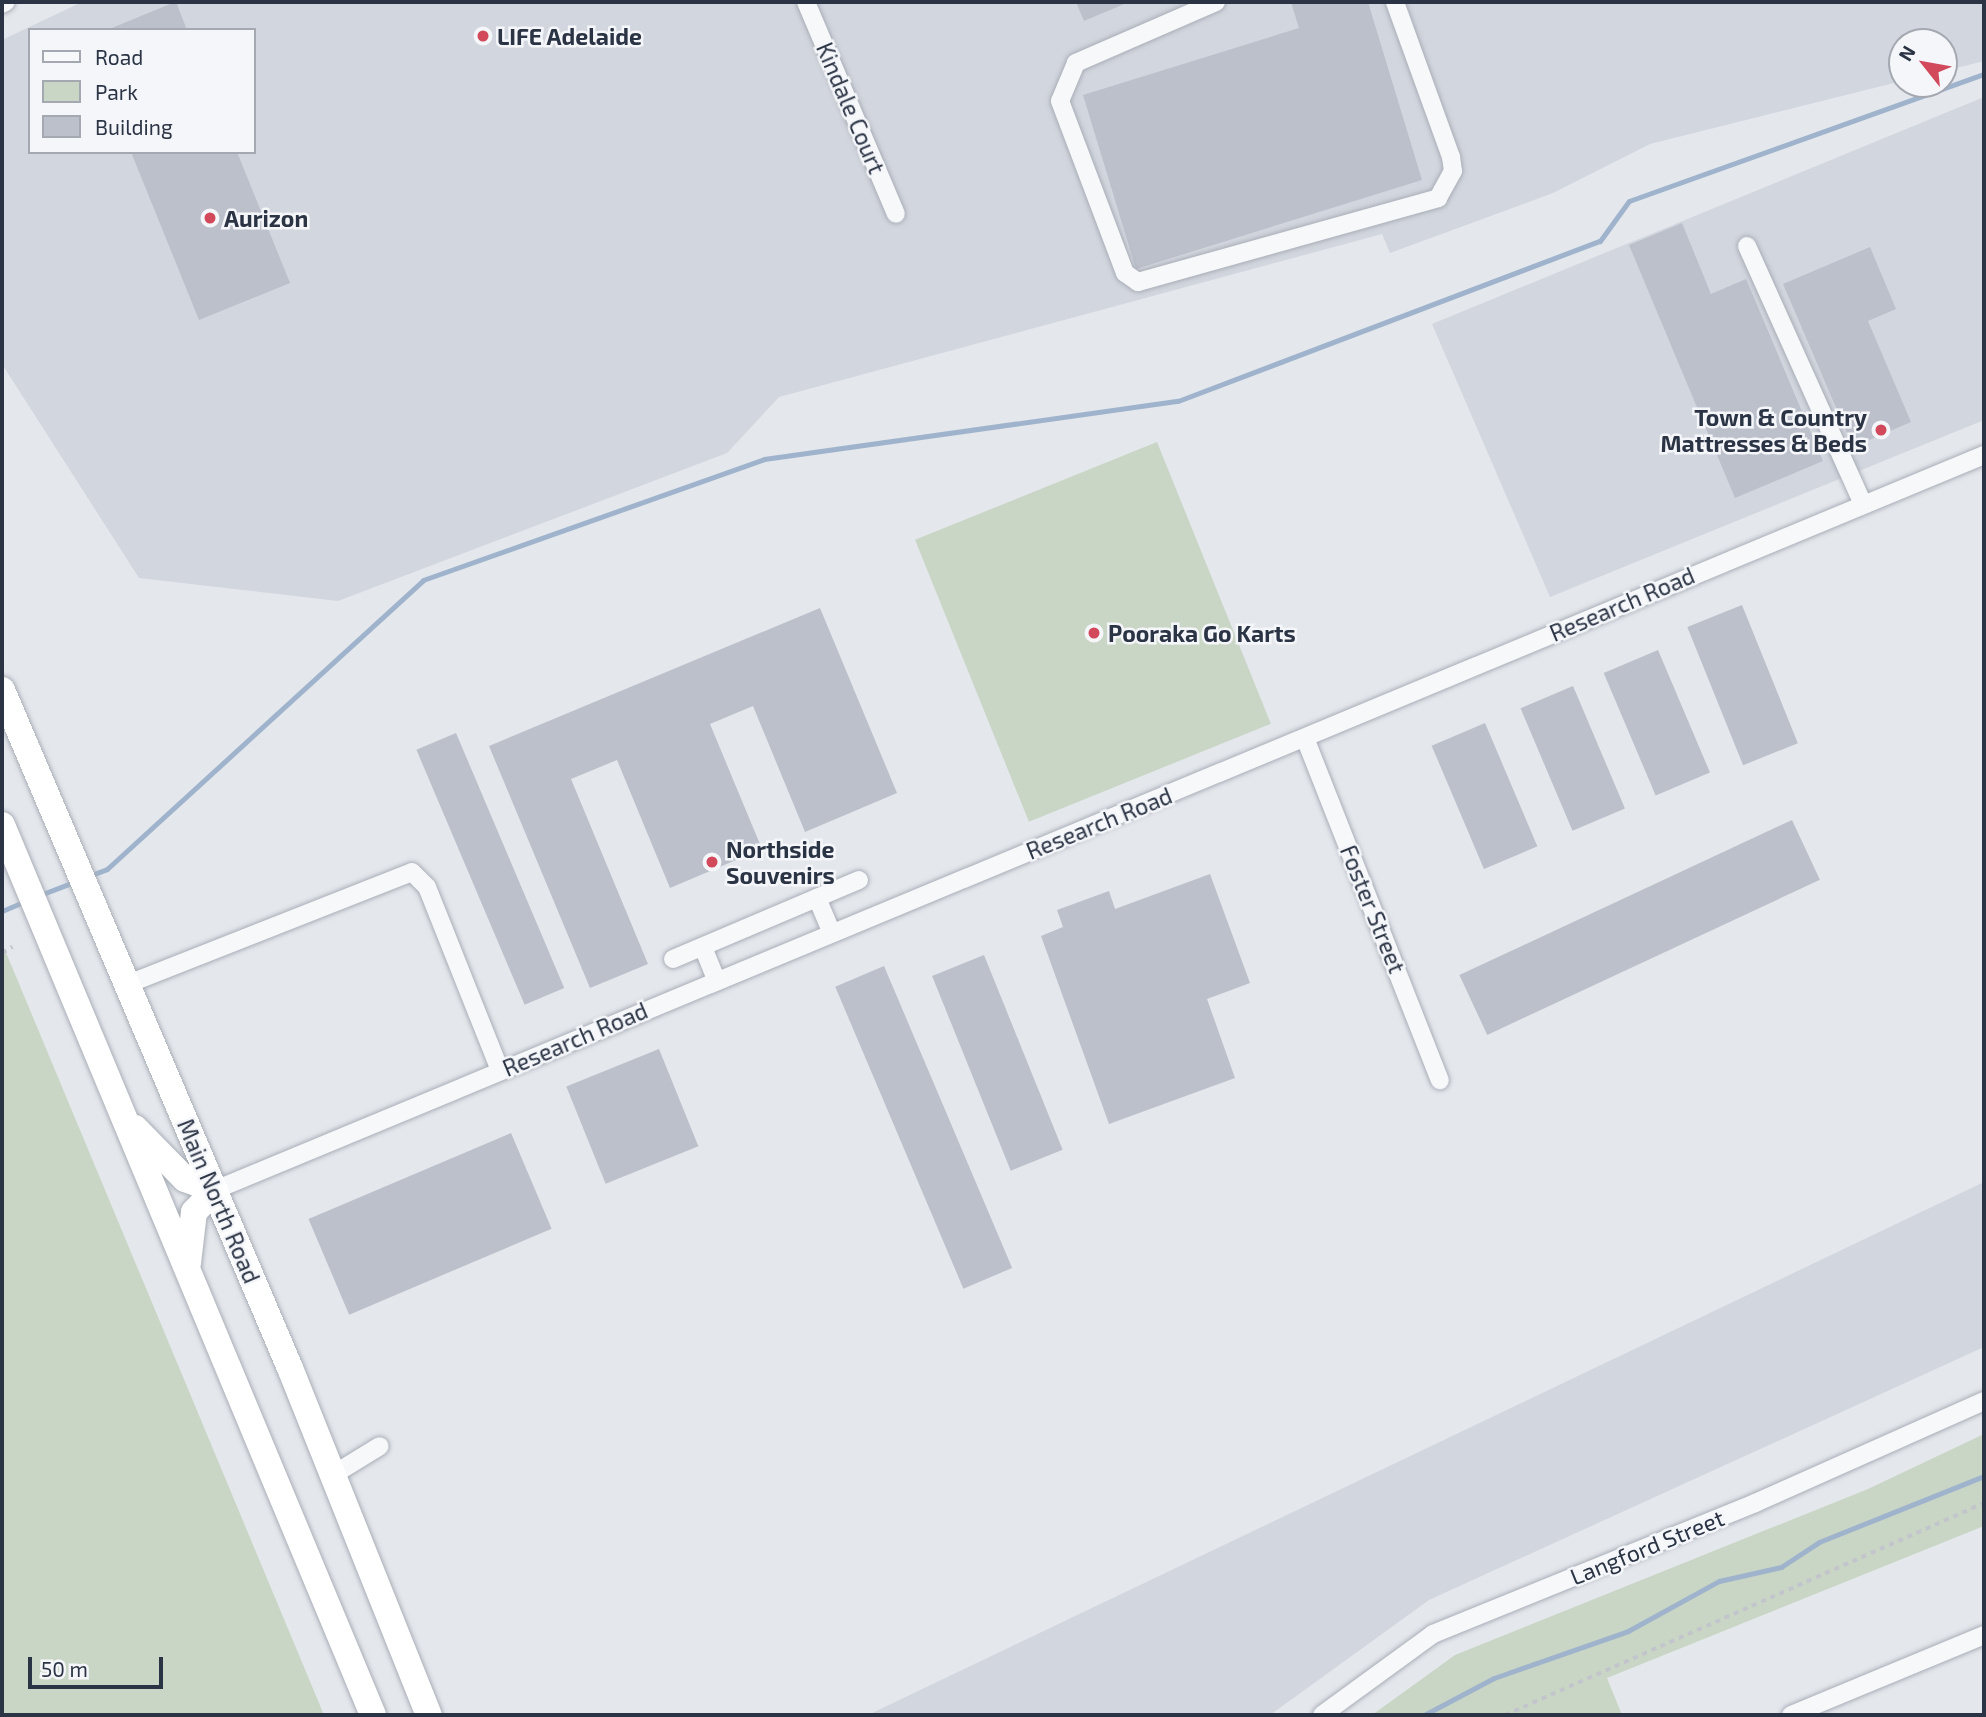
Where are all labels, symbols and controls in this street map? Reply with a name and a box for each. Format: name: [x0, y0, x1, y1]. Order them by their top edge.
place label: LIFE Adelaide: [497, 22, 643, 50]
legend: [28, 28, 256, 154]
marker: LIFE Adelaide: [475, 28, 491, 44]
north arrow: [1888, 28, 1958, 98]
street label: Kindale Court: [811, 38, 891, 178]
text: N: [1893, 41, 1920, 65]
text: Road: [95, 44, 143, 69]
text: Park: [95, 79, 138, 104]
text: Building: [95, 114, 173, 139]
place label: Aurizon: [224, 204, 308, 232]
marker: Aurizon: [202, 210, 218, 226]
place label: Town & Country Mattresses & Beds: [1661, 403, 1867, 457]
marker: Town & Country Mattresses & Beds: [1873, 422, 1889, 438]
street label: Research Road: [1545, 561, 1699, 647]
place label: Pooraka Go Karts: [1108, 619, 1296, 647]
marker: Pooraka Go Karts: [1086, 625, 1102, 641]
street label: Research Road: [1022, 781, 1176, 865]
place label: Northside Souvenirs: [726, 835, 835, 889]
street label: Foster Street: [1335, 841, 1411, 977]
marker: Northside Souvenirs: [704, 854, 720, 870]
street label: Research Road: [498, 996, 652, 1082]
street label: Main North Road: [172, 1115, 266, 1287]
street label: Langford Street: [1566, 1504, 1728, 1590]
scale bar: [32, 1644, 166, 1688]
text: 50 m: [41, 1656, 88, 1681]

